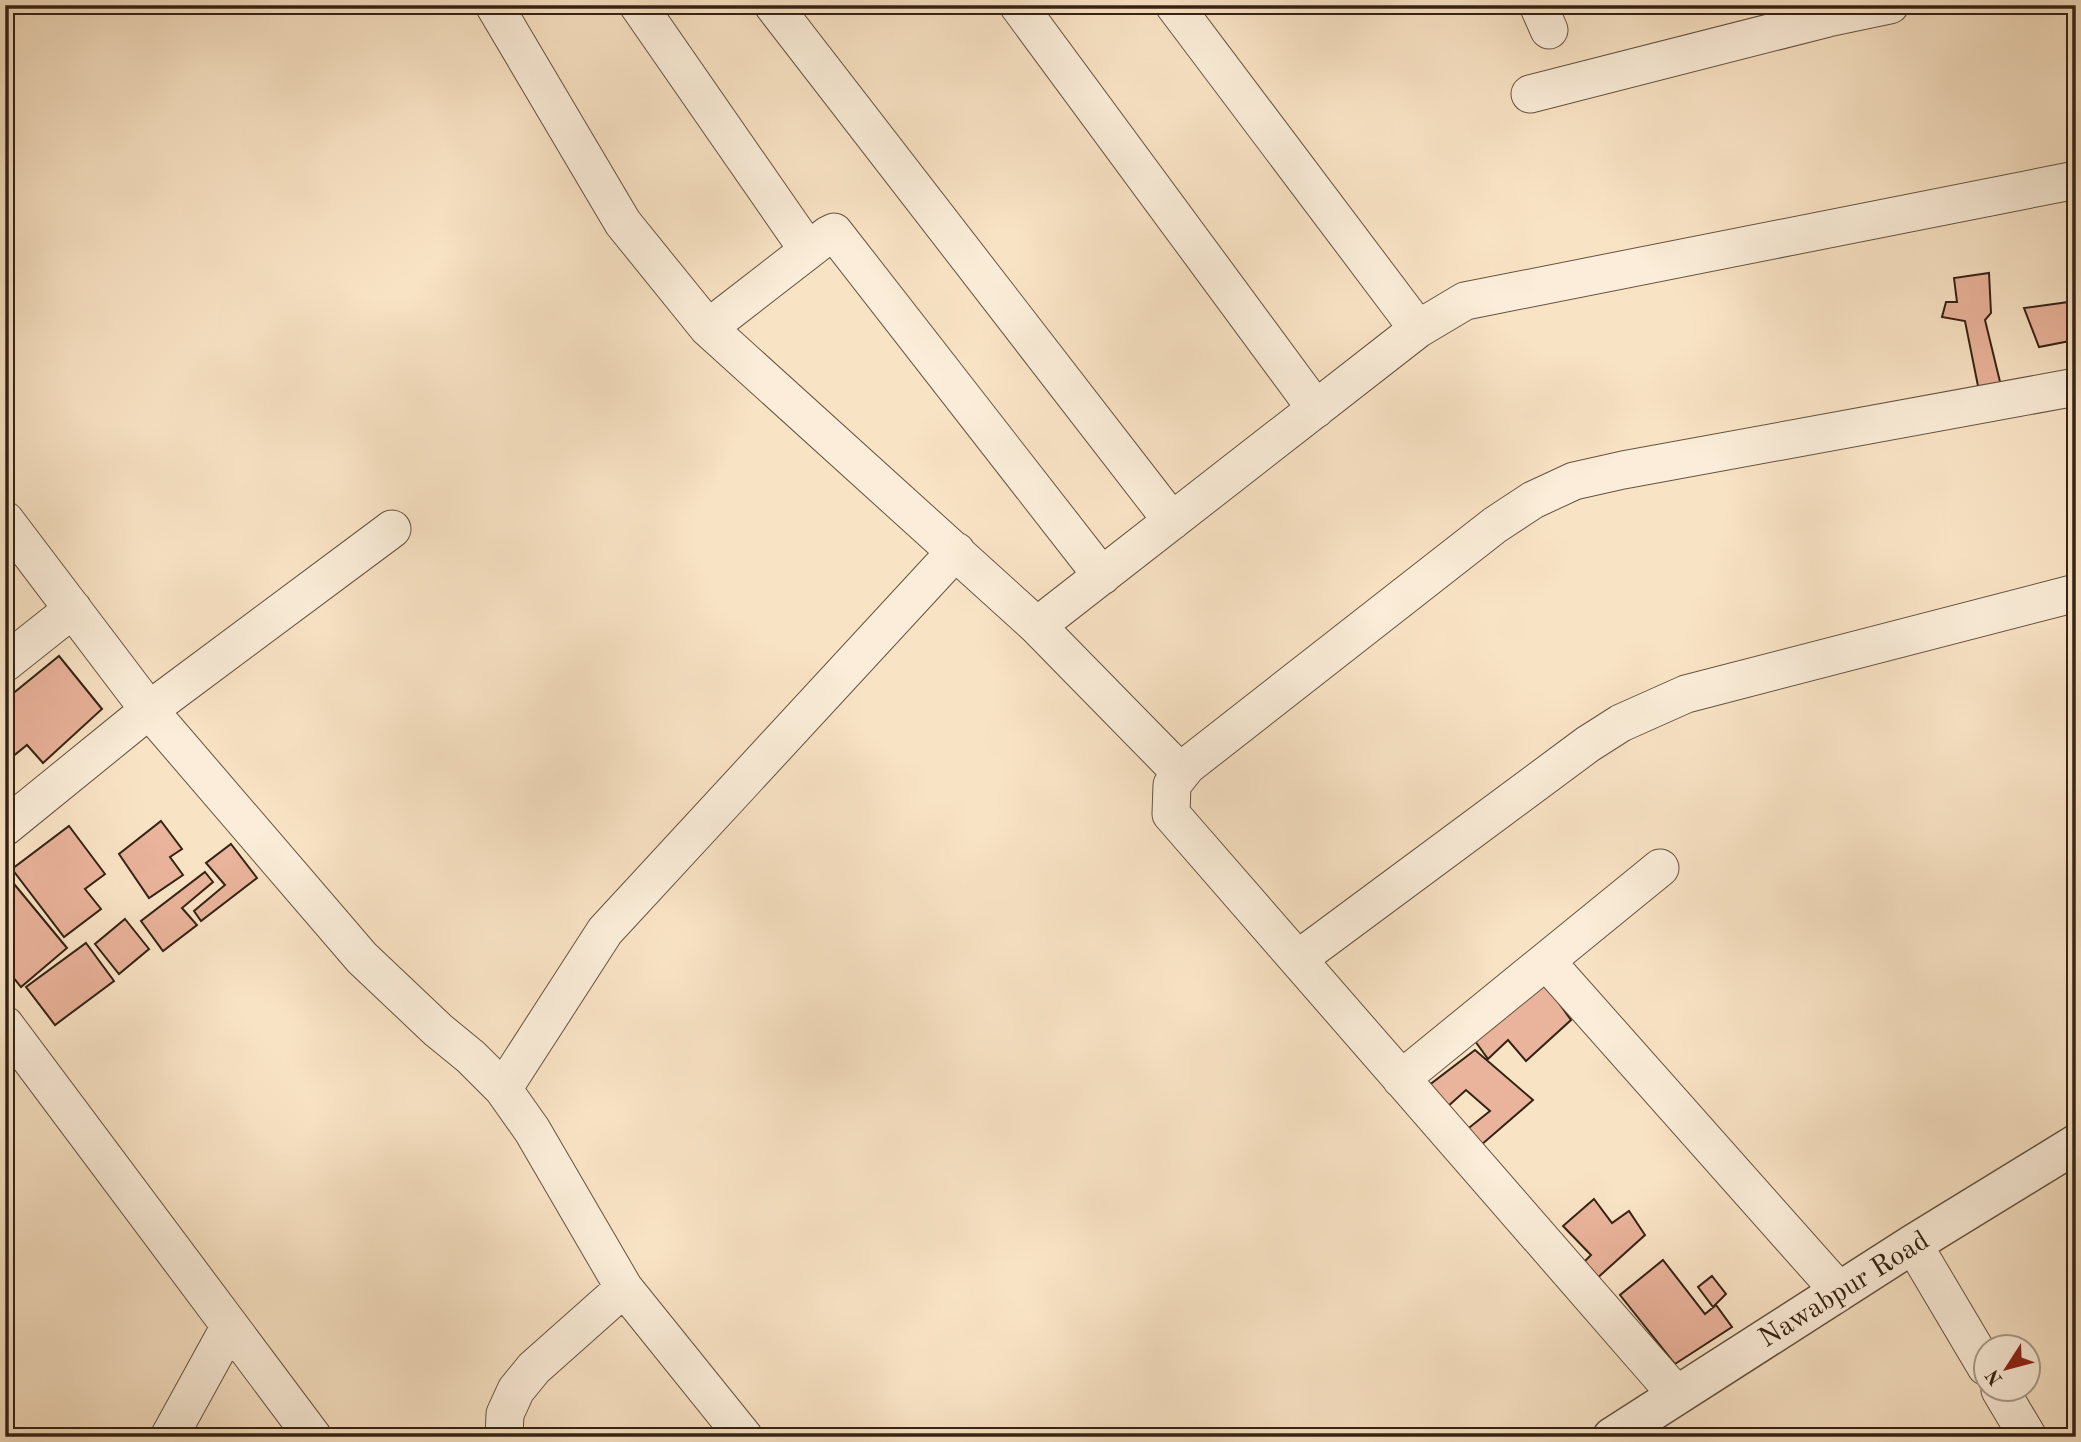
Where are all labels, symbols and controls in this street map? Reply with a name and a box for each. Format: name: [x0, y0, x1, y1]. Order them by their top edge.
street label: Nawabpur Road: [1755, 1227, 1935, 1354]
north arrow: [1972, 1334, 2042, 1404]
text: N: [1983, 1365, 2007, 1388]

